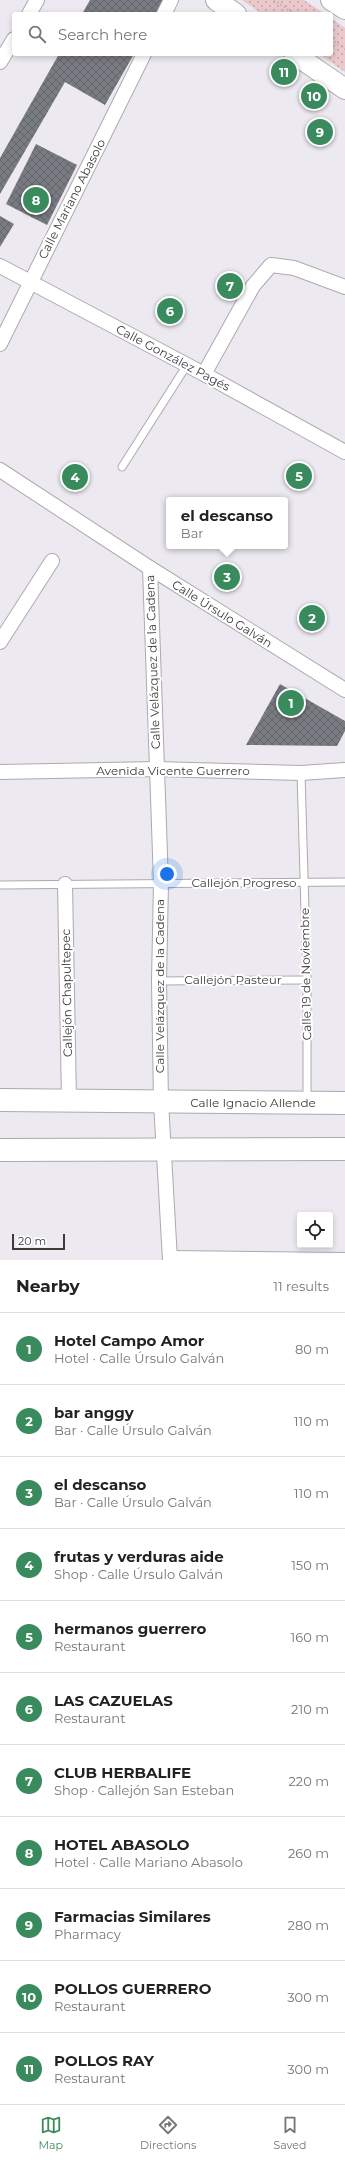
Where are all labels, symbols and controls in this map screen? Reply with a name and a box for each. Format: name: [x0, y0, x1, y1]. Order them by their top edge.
search box: [12, 12, 333, 56]
icon: search: [26, 23, 48, 45]
text: Search here: [58, 25, 147, 44]
pin: 11: [271, 57, 297, 87]
pin: 10: [301, 81, 327, 111]
pin: 9: [307, 117, 333, 147]
street label: Calle Mariano Abasolo: [35, 136, 108, 261]
pin: 8: [23, 185, 49, 215]
pin: 7: [217, 271, 243, 301]
pin: 6: [157, 296, 183, 326]
street label: Calle González Pagés: [114, 321, 233, 394]
pin: 5: [286, 461, 312, 491]
pin: 4: [62, 462, 88, 492]
popup: [166, 497, 288, 549]
text: el descanso: [181, 506, 273, 525]
text: Bar: [181, 525, 204, 541]
pin: 3: [214, 562, 240, 592]
street label: Calle Velázquez de la Cadena: [142, 575, 163, 749]
street label: Calle Úrsulo Galván: [169, 577, 275, 651]
pin: 2: [299, 603, 325, 633]
pin: 1: [278, 688, 304, 718]
street label: Avenida Vicente Guerrero: [96, 763, 250, 778]
your location: [157, 864, 177, 884]
street label: Callejón Progreso: [191, 875, 297, 890]
street label: Calle Velázquez de la Cadena: [152, 899, 167, 1073]
street label: Calle 19 de Noviembre: [297, 908, 314, 1040]
street label: Callejón Chapultepec: [58, 929, 75, 1057]
street label: Callejón Pasteur: [184, 972, 282, 987]
street label: Calle Ignacio Allende: [190, 1095, 316, 1110]
map controls: [297, 1212, 333, 1248]
button: locate: [297, 1212, 333, 1248]
scale bar: [12, 1232, 65, 1251]
text: 20 m: [18, 1234, 46, 1248]
text: Nearby: [16, 1276, 80, 1296]
text: 11 results: [273, 1278, 329, 1294]
text: Hotel Campo Amor: [54, 1331, 204, 1350]
text: 1: [26, 1341, 32, 1357]
text: 80 m: [295, 1341, 329, 1357]
text: Hotel · Calle Úrsulo Galván: [54, 1350, 224, 1366]
text: bar anggy: [54, 1403, 134, 1422]
text: 2: [25, 1413, 33, 1429]
text: 110 m: [294, 1413, 329, 1429]
text: Bar · Calle Úrsulo Galván: [54, 1422, 212, 1438]
text: el descanso: [54, 1475, 146, 1494]
text: 3: [25, 1485, 33, 1501]
text: 110 m: [294, 1485, 329, 1501]
text: Bar · Calle Úrsulo Galván: [54, 1494, 212, 1510]
text: frutas y verduras aide: [54, 1547, 224, 1566]
text: 4: [25, 1557, 33, 1573]
text: 150 m: [291, 1557, 329, 1573]
text: Shop · Calle Úrsulo Galván: [54, 1566, 223, 1582]
text: hermanos guerrero: [54, 1619, 206, 1638]
text: 5: [25, 1629, 33, 1645]
text: 160 m: [291, 1629, 329, 1645]
text: Restaurant: [54, 1638, 125, 1654]
text: LAS CAZUELAS: [54, 1691, 173, 1710]
text: 6: [25, 1701, 33, 1717]
text: 210 m: [291, 1701, 329, 1717]
text: Restaurant: [54, 1710, 125, 1726]
text: CLUB HERBALIFE: [54, 1763, 191, 1782]
text: 7: [25, 1773, 33, 1789]
text: 220 m: [288, 1773, 329, 1789]
text: Shop · Callejón San Esteban: [54, 1782, 234, 1798]
text: HOTEL ABASOLO: [54, 1835, 190, 1854]
text: 8: [25, 1845, 33, 1861]
text: 260 m: [288, 1845, 329, 1861]
text: Hotel · Calle Mariano Abasolo: [54, 1854, 243, 1870]
text: Farmacias Similares: [54, 1907, 211, 1926]
text: 9: [25, 1917, 33, 1933]
text: 280 m: [288, 1917, 329, 1933]
text: Pharmacy: [54, 1926, 121, 1942]
text: POLLOS GUERRERO: [54, 1979, 211, 1998]
text: 10: [22, 1989, 36, 2005]
text: 300 m: [287, 1989, 329, 2005]
text: Restaurant: [54, 1998, 125, 2014]
text: POLLOS RAY: [54, 2051, 154, 2070]
text: 11: [24, 2061, 34, 2077]
text: 300 m: [287, 2061, 329, 2077]
text: Restaurant: [54, 2070, 125, 2086]
tab: Map: [39, 2114, 63, 2152]
tab: Directions: [140, 2114, 196, 2152]
tab: Saved: [273, 2114, 306, 2152]

